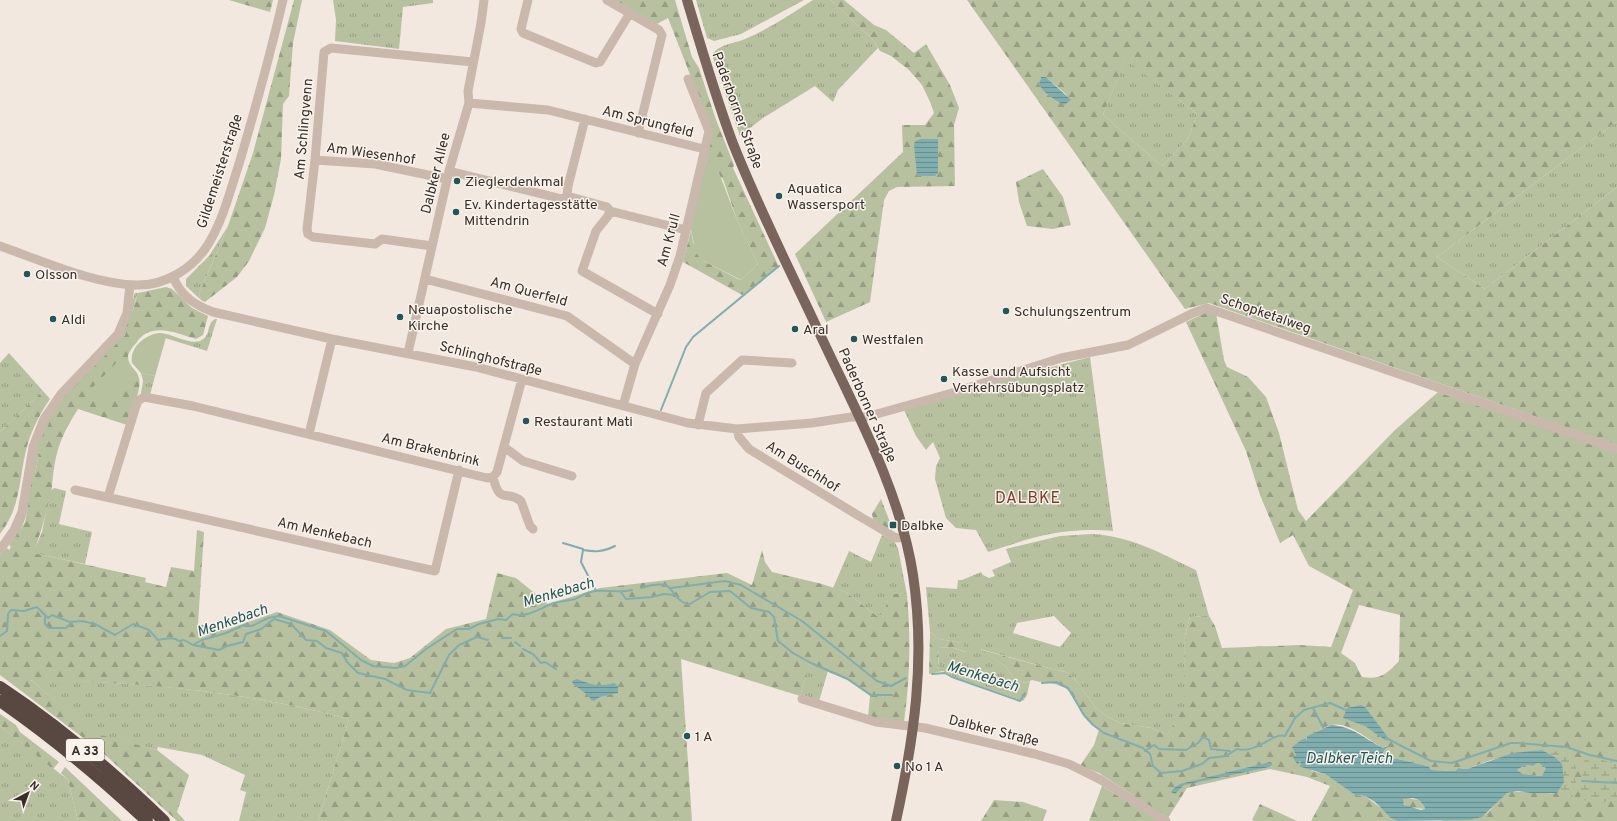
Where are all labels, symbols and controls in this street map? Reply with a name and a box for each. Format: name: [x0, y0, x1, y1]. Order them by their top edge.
street label: Paderborner Straße: [707, 50, 766, 171]
street label: Am Schlingvenn: [292, 78, 317, 181]
street label: Am Sprungfeld: [600, 103, 695, 142]
street label: Gildemeisterstraße: [194, 112, 247, 231]
street label: Dalbker Allee: [418, 131, 455, 216]
street label: Am Wiesenhof: [325, 140, 417, 169]
place label: Zieglerdenkmal: [465, 174, 564, 191]
marker: Zieglerdenkmal: [452, 176, 462, 186]
place label: Aquatica Wassersport: [787, 181, 865, 214]
marker: Aquatica Wassersport: [774, 191, 784, 201]
place label: Ev. Kindertagesstätte Mittendrin: [464, 197, 598, 230]
marker: Ev. Kindertagesstätte Mittendrin: [451, 207, 461, 217]
street label: Am Krull: [654, 212, 685, 269]
place label: Olsson: [35, 267, 78, 284]
marker: Olsson: [22, 269, 32, 279]
street label: Am Querfeld: [488, 274, 569, 311]
street label: Schopketalweg: [1218, 291, 1313, 338]
place label: Neuapostolische Kirche: [408, 302, 512, 335]
place label: Schulungszentrum: [1014, 304, 1131, 321]
marker: Schulungszentrum: [1001, 306, 1011, 316]
place label: Aldi: [61, 312, 86, 329]
marker: Neuapostolische Kirche: [395, 312, 405, 322]
marker: Aldi: [48, 314, 58, 324]
place label: Aral: [803, 322, 829, 339]
marker: Aral: [790, 324, 800, 334]
place label: Westfalen: [862, 332, 924, 349]
marker: Westfalen: [849, 334, 859, 344]
street label: Schlinghofstraße: [438, 338, 544, 380]
street label: Paderborner Straße: [834, 346, 900, 465]
place label: Kasse und Aufsicht Verkehrsübungsplatz: [952, 364, 1084, 397]
marker: Kasse und Aufsicht Verkehrsübungsplatz: [939, 374, 949, 384]
place label: Restaurant Mati: [534, 414, 633, 431]
marker: Restaurant Mati: [521, 416, 531, 426]
street label: Am Brakenbrink: [380, 430, 482, 471]
street label: Am Buschhof: [762, 438, 842, 497]
district label: DALBKE: [995, 489, 1061, 509]
street label: Am Menkebach: [276, 514, 374, 553]
place label: Dalbke: [901, 518, 944, 535]
marker: Dalbke: [888, 520, 898, 530]
water label: Menkebach: [520, 574, 596, 613]
water label: Menkebach: [195, 600, 270, 642]
water label: Menkebach: [945, 658, 1021, 697]
street label: Dalbker Straße: [947, 712, 1041, 751]
place label: 1 A: [695, 729, 712, 746]
marker: 1 A: [682, 731, 692, 741]
road number: A 33: [66, 739, 104, 761]
water label: Dalbker Teich: [1306, 750, 1392, 769]
place label: No 1 A: [905, 759, 944, 776]
marker: No 1 A: [892, 761, 902, 771]
north arrow: [8, 773, 48, 813]
text: N: [26, 778, 41, 794]

